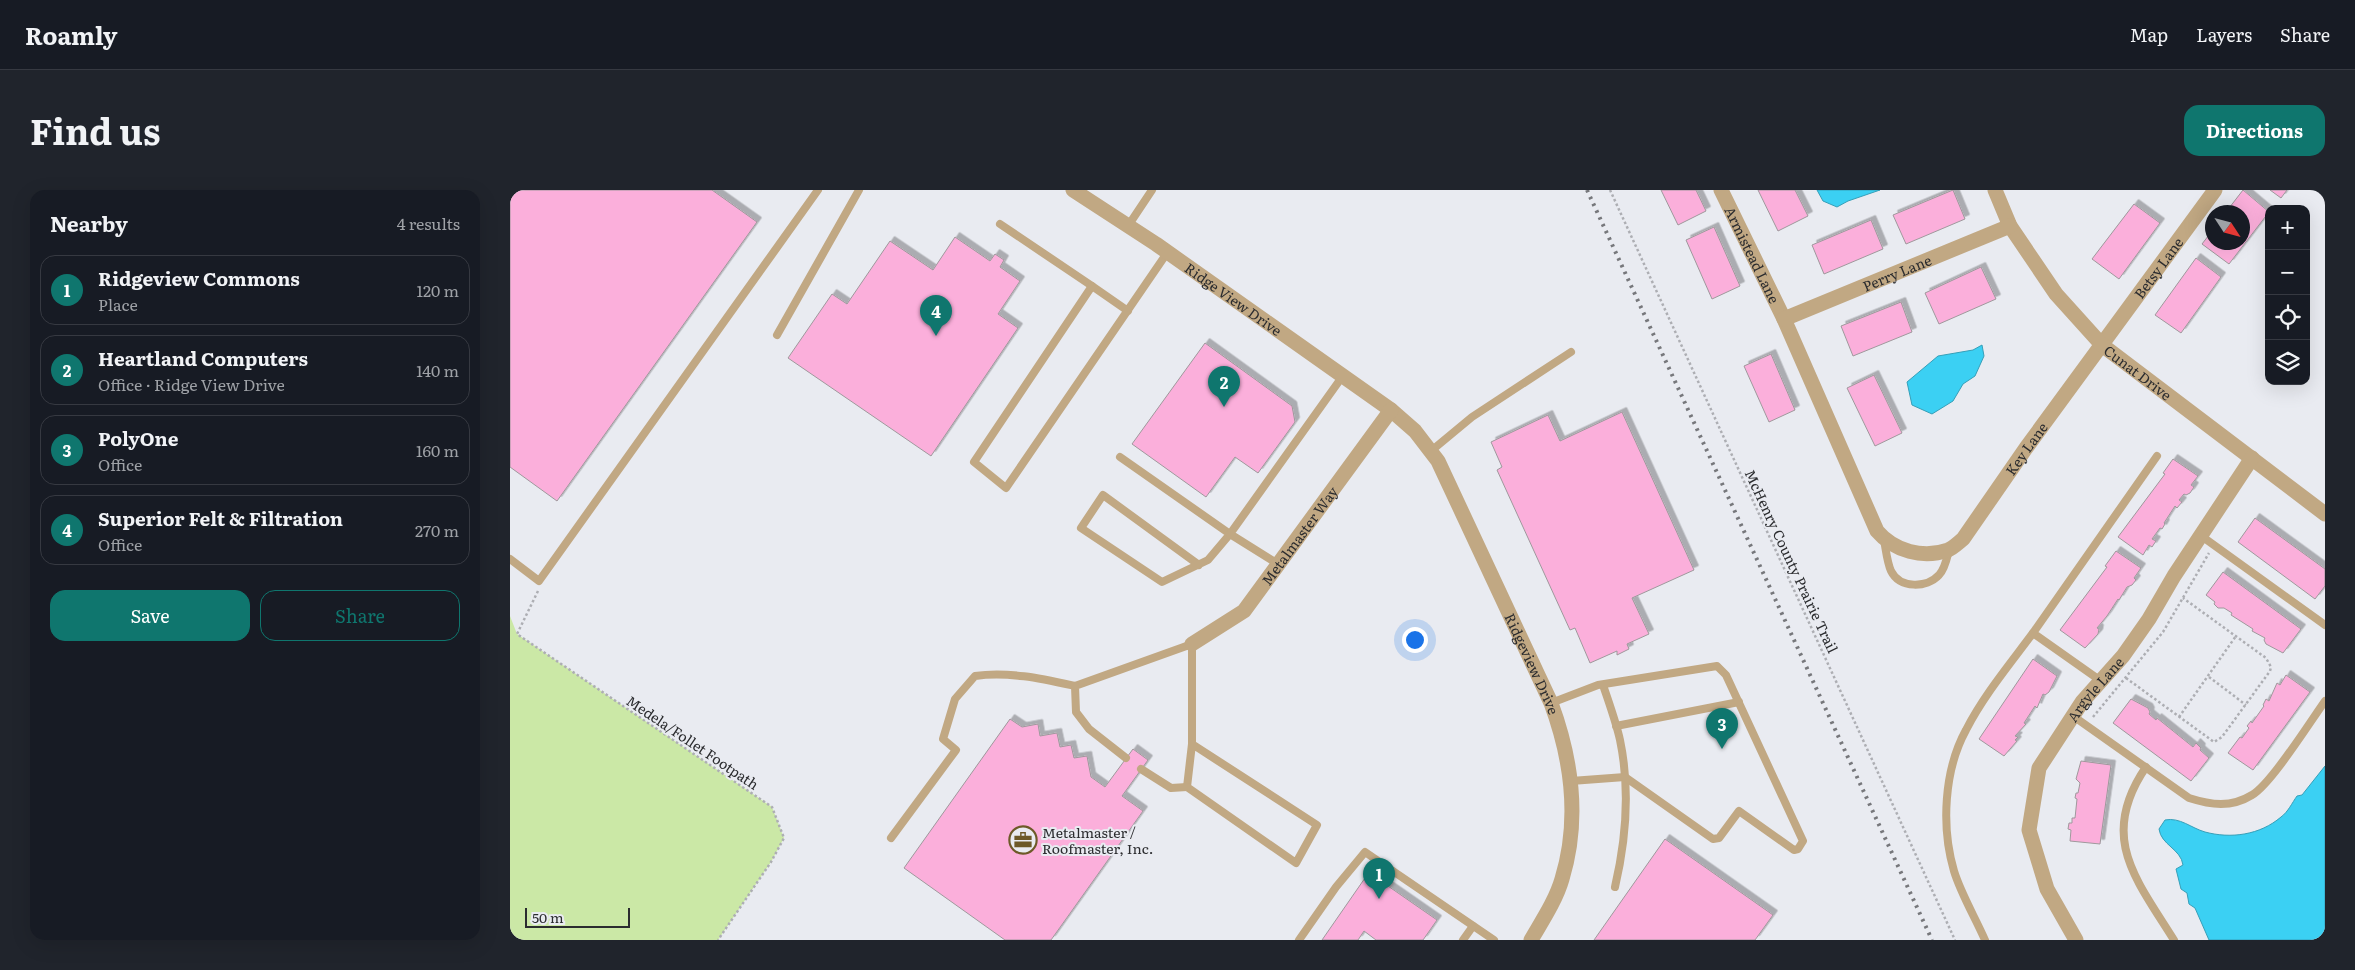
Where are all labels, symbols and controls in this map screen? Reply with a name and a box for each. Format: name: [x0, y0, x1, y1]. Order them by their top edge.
text: Roamly: [25, 17, 118, 52]
text: Map: [2130, 21, 2168, 48]
text: Layers: [2196, 21, 2252, 48]
text: Share: [2280, 21, 2330, 48]
text: Find us: [30, 104, 160, 156]
button: Directions: [2184, 105, 2325, 156]
street label: Armistead Lane: [1720, 203, 1785, 307]
north arrow: [2205, 205, 2250, 250]
map controls: [2265, 205, 2310, 385]
button: +: [2265, 205, 2310, 250]
text: Nearby: [50, 207, 128, 238]
text: 4 results: [397, 211, 460, 235]
street label: Betsy Lane: [2129, 233, 2187, 302]
street label: Perry Lane: [1859, 250, 1934, 296]
button: −: [2265, 250, 2310, 295]
street label: Ridge View Drive: [1181, 258, 1286, 340]
text: Ridgeview Commons: [98, 264, 300, 292]
text: 1: [64, 278, 70, 302]
text: 120 m: [416, 278, 459, 302]
text: Place: [98, 292, 138, 316]
pin: 4: [920, 295, 952, 336]
button: locate: [2265, 295, 2310, 340]
street label: Cunat Drive: [2100, 340, 2176, 405]
button: layers: [2265, 340, 2310, 385]
text: Heartland Computers: [98, 344, 308, 372]
text: 2: [63, 358, 71, 382]
text: 140 m: [416, 358, 459, 382]
pin: 2: [1208, 366, 1240, 407]
text: Office · Ridge View Drive: [98, 372, 285, 396]
street label: Key Lane: [2000, 418, 2052, 479]
text: PolyOne: [98, 424, 178, 452]
text: 3: [63, 438, 71, 462]
text: 160 m: [416, 438, 459, 462]
text: Office: [98, 452, 142, 476]
street label: McHenry County Prairie Trail: [1741, 466, 1844, 656]
street label: Metalmaster Way: [1256, 481, 1343, 589]
text: Superior Felt & Filtration: [98, 504, 343, 532]
text: 4: [62, 518, 72, 542]
text: 270 m: [415, 518, 459, 542]
text: Office: [98, 532, 142, 556]
button: Save: [50, 590, 250, 641]
button: Share: [260, 590, 460, 641]
street label: Ridgeview Drive: [1500, 610, 1564, 717]
your location: [1402, 627, 1428, 653]
street label: Argyle Lane: [2062, 652, 2128, 726]
street label: Medela/Follet Footpath: [623, 690, 763, 794]
pin: 3: [1706, 708, 1738, 749]
place label: Metalmaster / Roofmaster, Inc.: [1042, 822, 1153, 858]
office icon: Metalmaster / Roofmaster, Inc.: [1008, 825, 1038, 855]
pin: 1: [1363, 858, 1395, 899]
scale bar: [525, 905, 630, 928]
text: 50 m: [532, 907, 564, 927]

